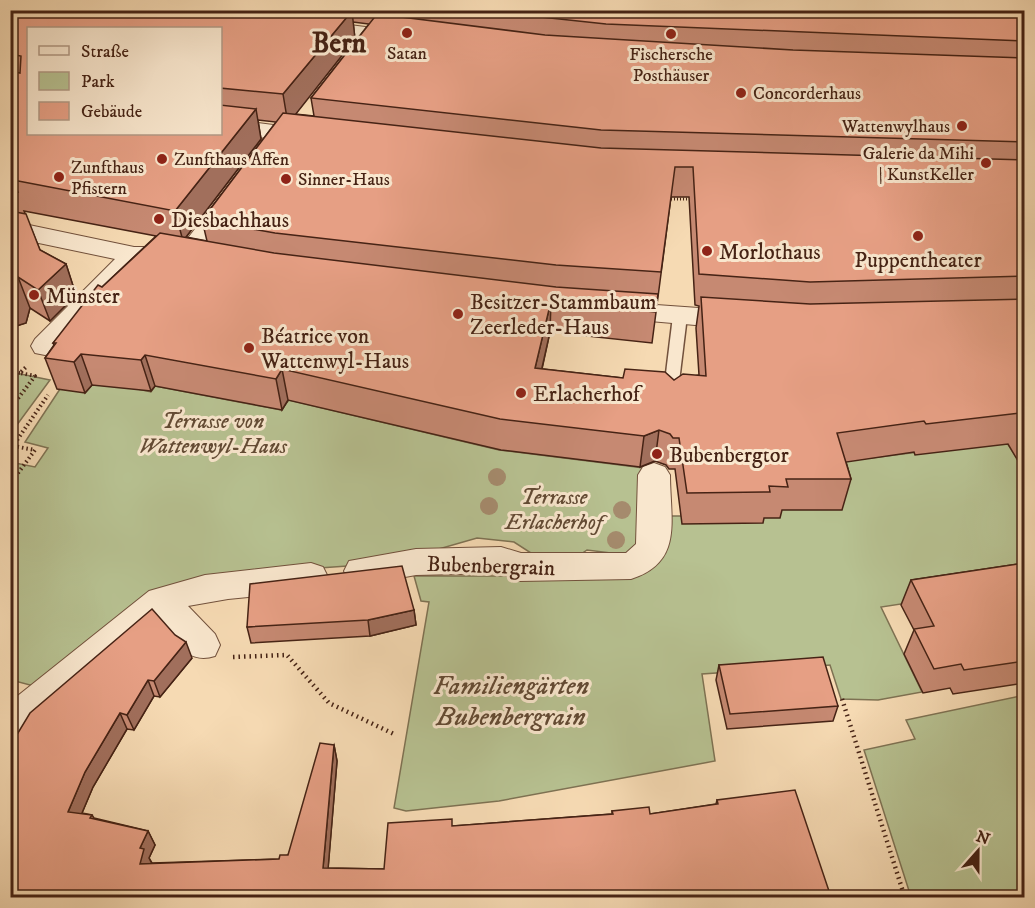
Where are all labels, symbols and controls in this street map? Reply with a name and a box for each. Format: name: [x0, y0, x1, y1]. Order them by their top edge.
district label: Bern: [312, 26, 367, 61]
marker: Satan: [400, 26, 414, 40]
legend: [27, 27, 222, 135]
marker: Fischersche Posthäuser: [664, 27, 678, 41]
text: Straße: [81, 41, 129, 63]
place label: Satan: [387, 43, 428, 65]
place label: Fischersche Posthäuser: [629, 44, 713, 87]
text: Park: [81, 71, 115, 93]
place label: Concorderhaus: [753, 83, 861, 105]
marker: Concorderhaus: [734, 86, 748, 100]
text: Gebäude: [81, 101, 142, 123]
place label: Wattenwylhaus: [841, 116, 950, 138]
marker: Wattenwylhaus: [955, 119, 969, 133]
place label: Galerie da Mihi | KunstKeller: [863, 143, 974, 186]
place label: Zunfthaus Affen: [174, 149, 290, 171]
marker: Zunfthaus Affen: [155, 152, 169, 166]
marker: Galerie da Mihi | KunstKeller: [979, 156, 993, 170]
place label: Zunfthaus Pfistern: [71, 157, 144, 200]
place label: Sinner-Haus: [298, 169, 390, 191]
marker: Zunfthaus Pfistern: [52, 170, 66, 184]
marker: Sinner-Haus: [279, 172, 293, 186]
place label: Diesbachhaus: [171, 207, 289, 234]
marker: Diesbachhaus: [152, 212, 166, 226]
marker: Puppentheater: [911, 229, 925, 243]
place label: Morlothaus: [719, 239, 821, 266]
marker: Morlothaus: [700, 244, 714, 258]
place label: Puppentheater: [854, 247, 982, 274]
place label: Münster: [46, 283, 121, 310]
marker: Münster: [27, 288, 41, 302]
place label: Besitzer-Stammbaum Zeerleder-Haus: [470, 289, 657, 341]
marker: Besitzer-Stammbaum Zeerleder-Haus: [451, 307, 465, 321]
place label: Béatrice von Wattenwyl-Haus: [260, 323, 409, 375]
marker: Béatrice von Wattenwyl-Haus: [242, 341, 256, 355]
place label: Erlacherhof: [533, 381, 644, 408]
marker: Erlacherhof: [514, 386, 528, 400]
park label: Terrasse von Wattenwyl-Haus: [139, 408, 288, 460]
place label: Bubenbergtor: [669, 442, 789, 469]
marker: Bubenbergtor: [650, 447, 664, 461]
park label: Terrasse Erlacherhof: [503, 484, 608, 536]
street label: Bubenbergrain: [426, 551, 556, 582]
park label: Familiengärten Bubenbergrain: [433, 669, 589, 734]
north arrow: [948, 821, 1008, 881]
text: N: [973, 826, 993, 850]

